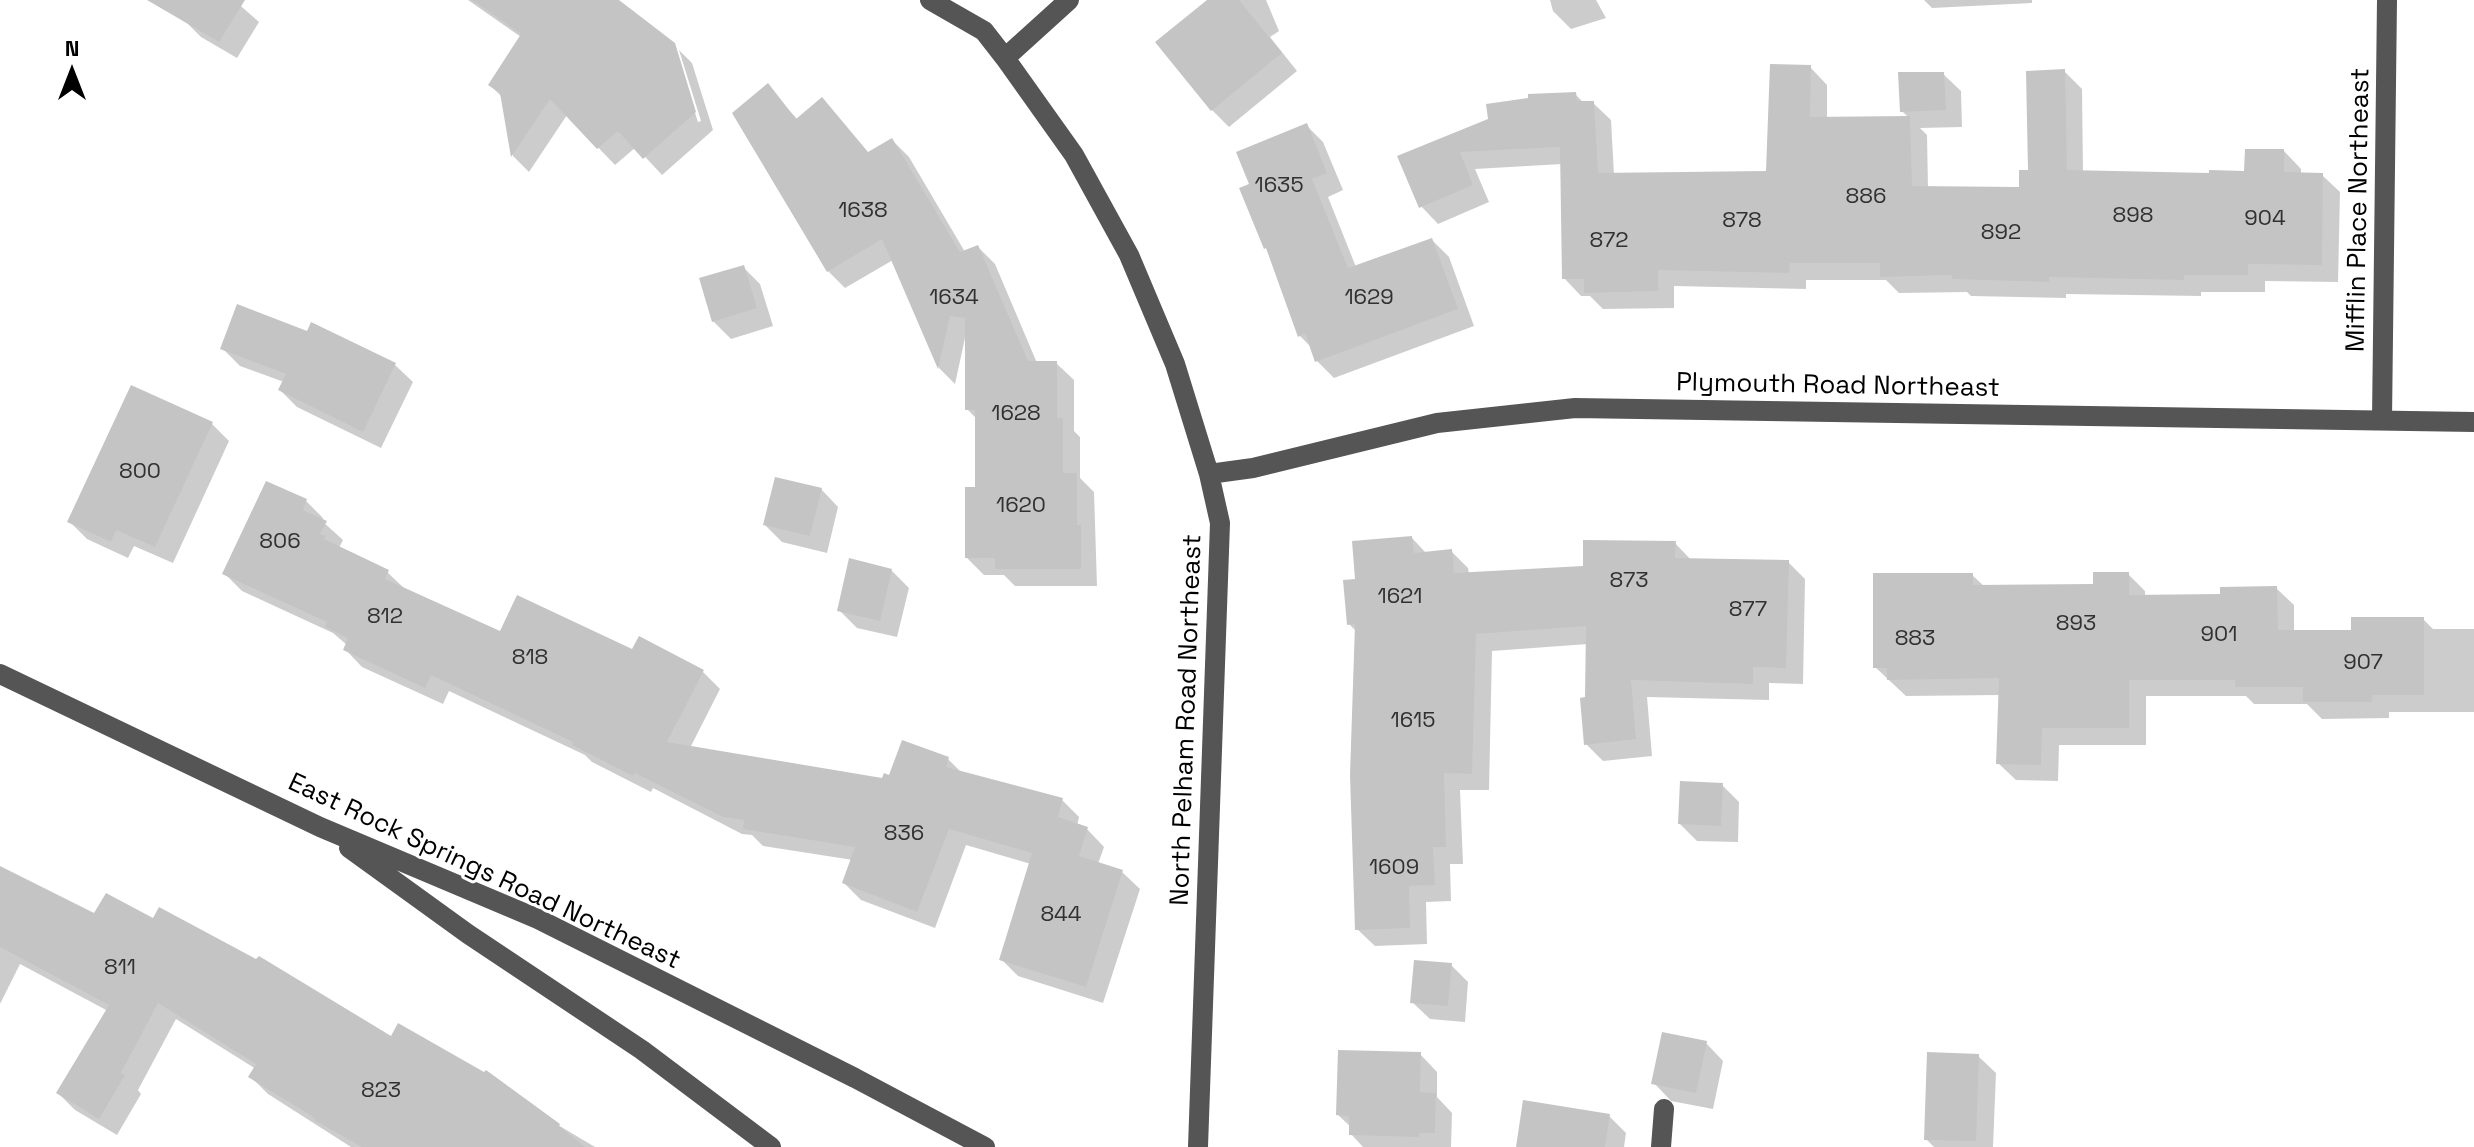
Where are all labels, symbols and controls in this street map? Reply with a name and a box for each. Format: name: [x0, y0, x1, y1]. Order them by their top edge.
north arrow: [32, 32, 112, 112]
text: N: [65, 34, 79, 62]
street label: Mifflin Place Northeast: [2341, 68, 2377, 352]
house number: 1635: [1254, 173, 1304, 199]
house number: 886: [1846, 184, 1886, 210]
house number: 1638: [838, 198, 888, 224]
house number: 898: [2113, 203, 2153, 229]
house number: 904: [2244, 206, 2286, 232]
house number: 878: [1722, 208, 1762, 234]
house number: 892: [1981, 220, 2021, 246]
house number: 872: [1590, 228, 1628, 254]
house number: 1634: [929, 285, 979, 311]
house number: 1629: [1344, 285, 1394, 311]
street label: Plymouth Road Northeast: [1676, 368, 2000, 404]
house number: 1628: [991, 401, 1041, 427]
house number: 800: [119, 459, 161, 485]
house number: 1620: [996, 493, 1046, 519]
house number: 806: [259, 529, 301, 555]
street label: North Pelham Road Northeast: [1165, 534, 1209, 906]
house number: 873: [1609, 568, 1649, 594]
house number: 1621: [1377, 584, 1423, 610]
house number: 877: [1729, 597, 1767, 623]
house number: 812: [367, 604, 403, 630]
house number: 893: [2056, 611, 2096, 637]
house number: 901: [2201, 622, 2237, 648]
house number: 883: [1895, 626, 1935, 652]
house number: 818: [512, 645, 548, 671]
house number: 907: [2343, 650, 2383, 676]
house number: 1615: [1391, 708, 1435, 734]
street label: East Rock Springs Road Northeast: [283, 767, 685, 977]
house number: 836: [884, 821, 924, 847]
house number: 1609: [1369, 855, 1419, 881]
house number: 844: [1040, 902, 1082, 928]
house number: 811: [104, 955, 136, 981]
house number: 823: [361, 1078, 401, 1104]

